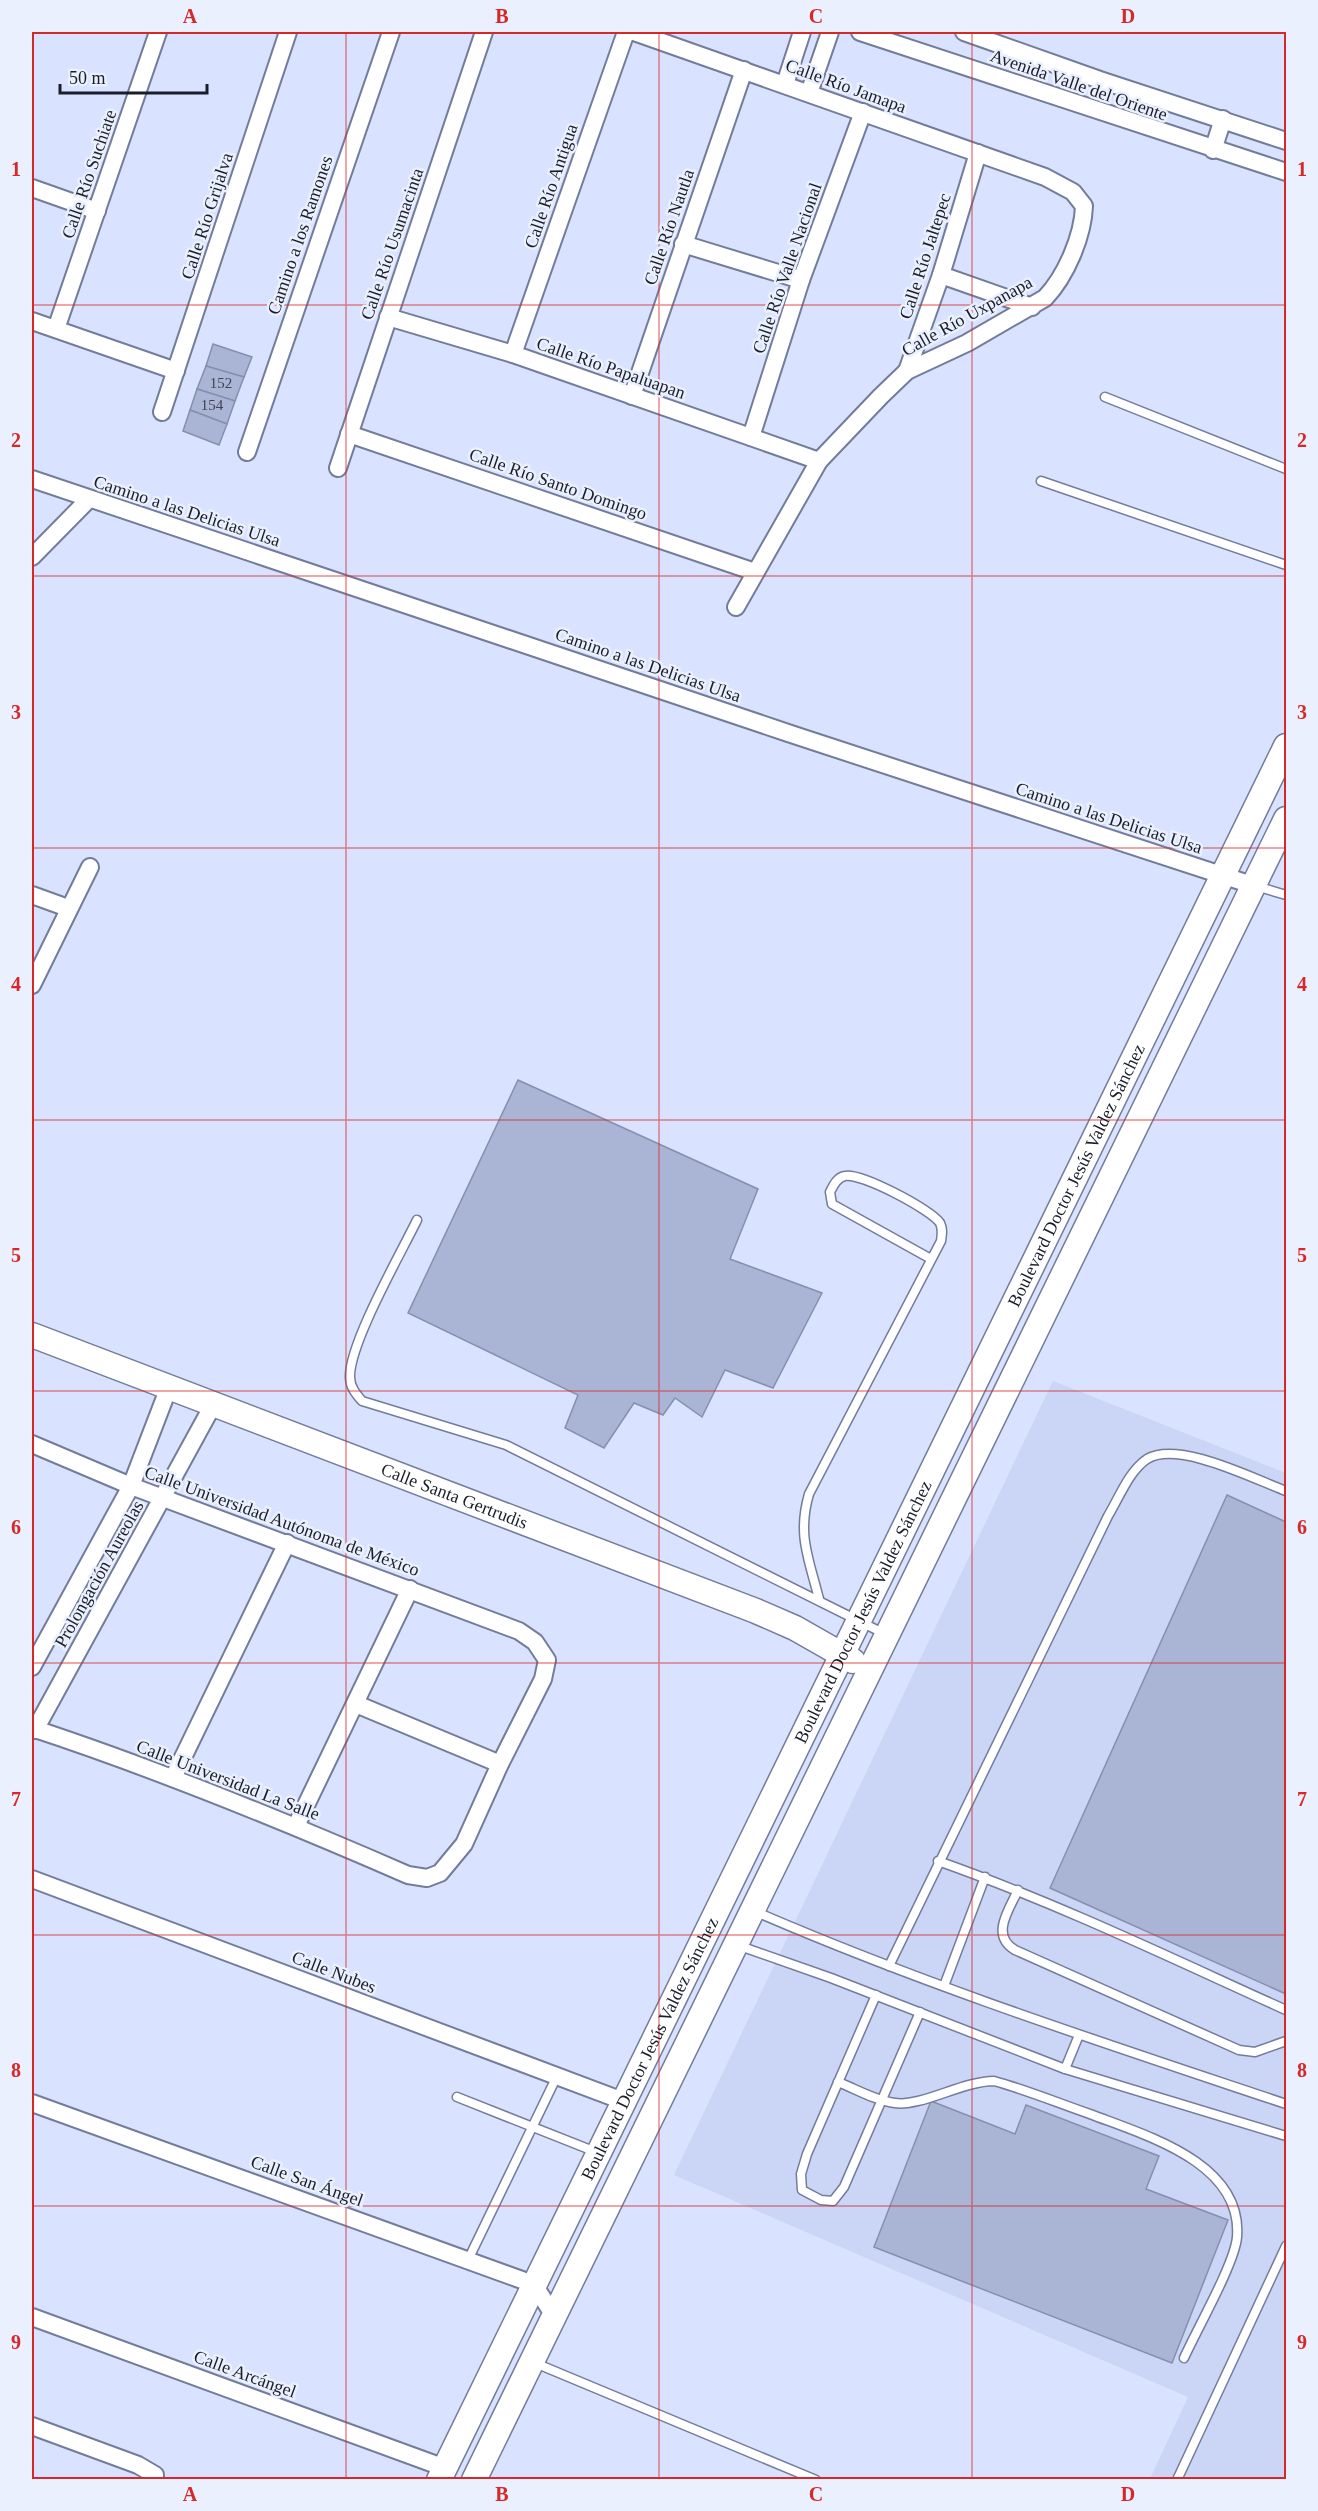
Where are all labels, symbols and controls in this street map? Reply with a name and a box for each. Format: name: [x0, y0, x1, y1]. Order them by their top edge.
text: A: [183, 5, 198, 27]
text: B: [495, 5, 509, 27]
text: C: [809, 5, 823, 27]
text: D: [1121, 5, 1135, 27]
street label: Avenida Valle del Oriente: [988, 45, 1170, 125]
street label: Calle Río Jamapa: [783, 55, 909, 117]
scale bar: [60, 57, 207, 95]
text: 50 m: [69, 68, 106, 88]
street label: Calle Río Suchiate: [58, 107, 120, 241]
street label: Calle Río Antigua: [520, 121, 582, 251]
street label: Calle Río Grijalva: [177, 150, 237, 282]
street label: Camino a los Ramones: [263, 153, 337, 317]
text: 1: [11, 158, 21, 180]
text: 1: [1297, 158, 1307, 180]
street label: Calle Río Usumacinta: [357, 166, 427, 322]
street label: Calle Río Nautla: [640, 167, 698, 287]
street label: Calle Río Valle Nacional: [748, 180, 826, 356]
street label: Calle Río Jaltepec: [895, 191, 955, 321]
street label: Calle Río Uxpanapa: [898, 272, 1036, 360]
street label: Calle Río Papaluapan: [534, 333, 688, 403]
house number: 152: [210, 375, 232, 391]
house number: 154: [201, 397, 224, 413]
text: 2: [11, 429, 21, 451]
text: 2: [1297, 429, 1307, 451]
street label: Calle Río Santo Domingo: [467, 444, 649, 524]
street label: Camino a las Delicias Ulsa: [91, 471, 283, 551]
street label: Camino a las Delicias Ulsa: [553, 624, 743, 706]
text: 3: [11, 701, 21, 723]
text: 3: [1297, 701, 1307, 723]
street label: Camino a las Delicias Ulsa: [1013, 778, 1205, 858]
text: 4: [11, 973, 21, 995]
text: 4: [1297, 973, 1307, 995]
street label: Boulevard Doctor Jesús Valdez Sánchez: [1004, 1041, 1149, 1310]
text: 5: [11, 1244, 21, 1266]
text: 5: [1297, 1244, 1307, 1266]
street label: Calle Santa Gertrudis: [378, 1459, 530, 1533]
street label: Calle Universidad Autónoma de México: [142, 1462, 422, 1580]
street label: Boulevard Doctor Jesús Valdez Sánchez: [790, 1477, 936, 1747]
street label: Prolongación Aureolas: [50, 1497, 148, 1651]
text: 6: [11, 1516, 21, 1538]
text: 6: [1297, 1516, 1307, 1538]
street label: Calle Universidad La Salle: [134, 1736, 322, 1824]
text: 7: [11, 1788, 21, 1810]
text: 7: [1297, 1788, 1307, 1810]
street label: Boulevard Doctor Jesús Valdez Sánchez: [577, 1914, 722, 2183]
street label: Calle Nubes: [289, 1947, 379, 1997]
text: 8: [11, 2059, 21, 2081]
text: 8: [1297, 2059, 1307, 2081]
street label: Calle San Ángel: [248, 2150, 366, 2211]
text: 9: [11, 2331, 21, 2353]
text: 9: [1297, 2331, 1307, 2353]
street label: Calle Arcángel: [191, 2346, 299, 2402]
text: A: [183, 2483, 198, 2505]
text: B: [495, 2483, 509, 2505]
text: C: [809, 2483, 823, 2505]
text: D: [1121, 2483, 1135, 2505]

